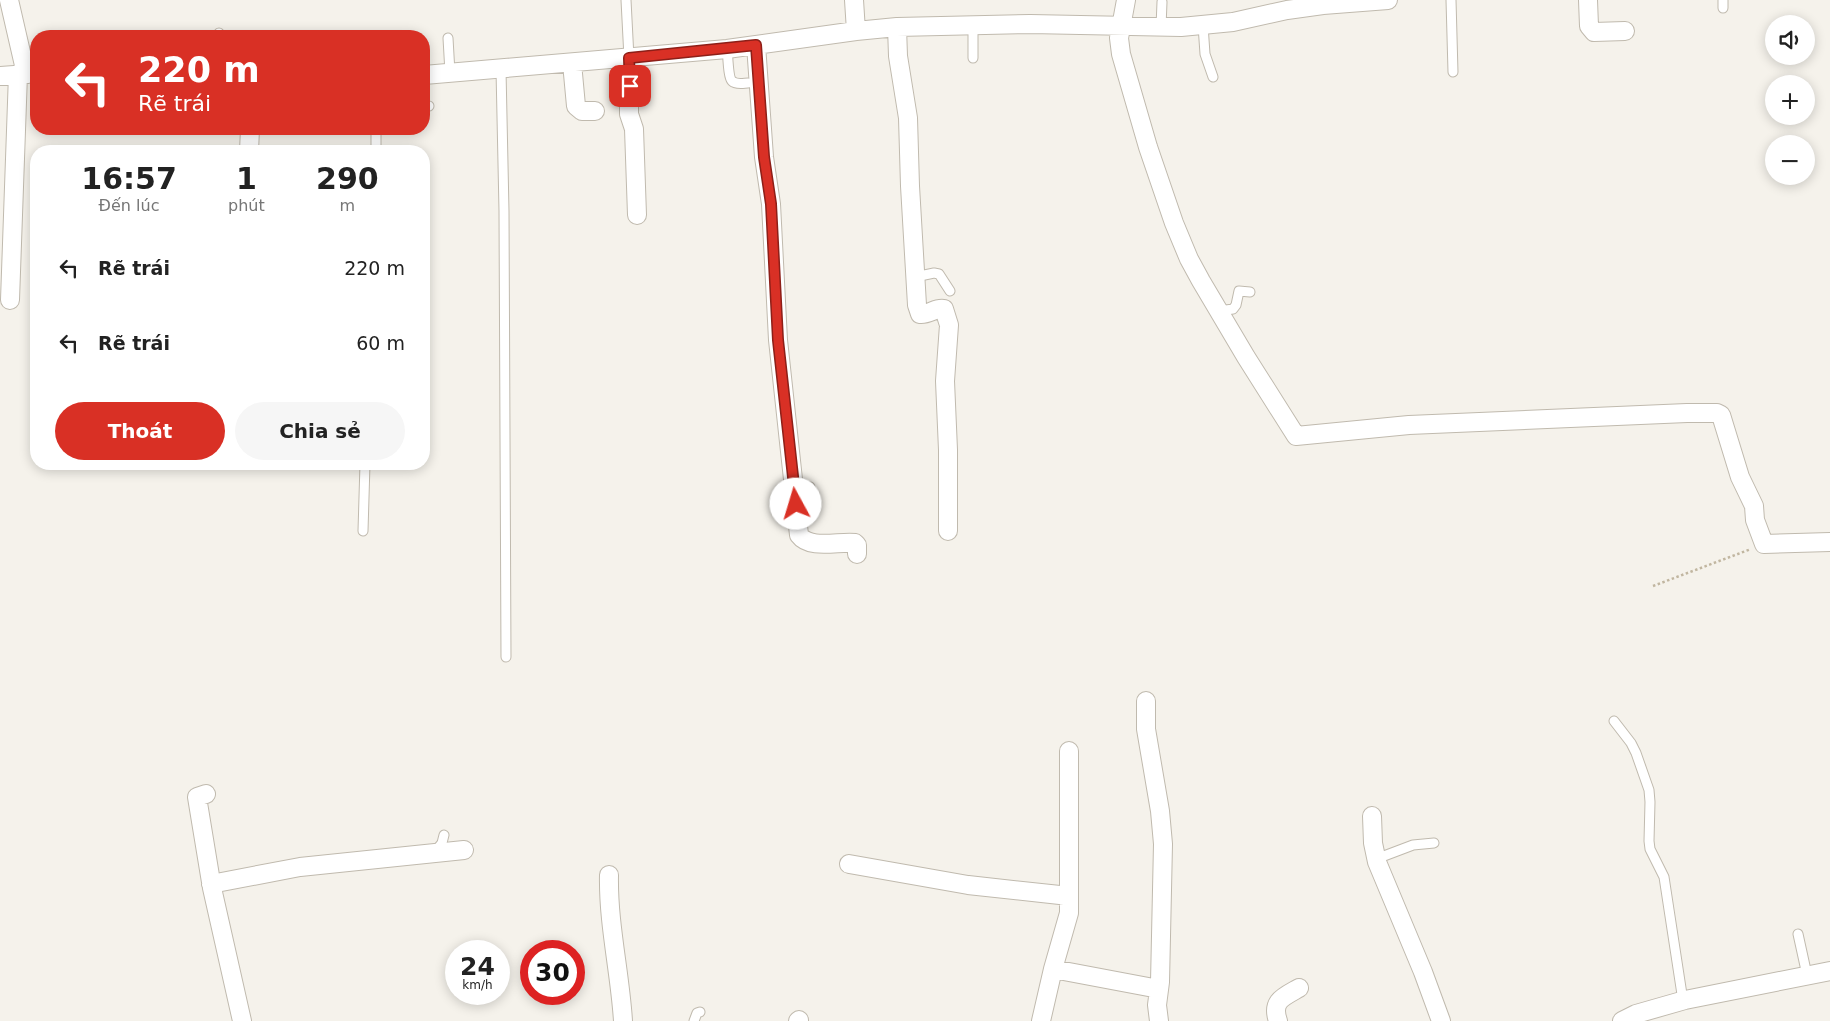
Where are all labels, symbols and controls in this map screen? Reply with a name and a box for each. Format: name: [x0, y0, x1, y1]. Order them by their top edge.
map controls: [1765, 15, 1815, 185]
button: sound: [1765, 15, 1815, 65]
icon: left: [55, 50, 120, 115]
text: 220 m: [138, 50, 260, 90]
pin: [609, 65, 651, 107]
icon: arrive: [616, 72, 644, 100]
button: +: [1765, 75, 1815, 125]
text: Rẽ trái: [138, 91, 211, 116]
button: −: [1765, 135, 1815, 185]
text: 16:57: [81, 161, 177, 196]
text: 1: [236, 161, 257, 196]
text: 290: [316, 161, 379, 196]
text: Đến lúc: [99, 196, 159, 215]
text: phút: [228, 196, 265, 215]
text: m: [340, 196, 355, 215]
icon: left: [55, 254, 83, 282]
text: Rẽ trái: [98, 257, 170, 279]
text: 220 m: [344, 257, 405, 279]
icon: left: [55, 329, 83, 357]
text: Rẽ trái: [98, 332, 170, 354]
text: 60 m: [356, 332, 405, 354]
button: Thoát: [55, 402, 225, 460]
button: Chia sẻ: [235, 402, 405, 460]
position arrow: [769, 477, 821, 529]
speed limit sign: 30: [520, 940, 585, 1005]
text: 24: [460, 952, 495, 981]
text: km/h: [462, 978, 493, 992]

